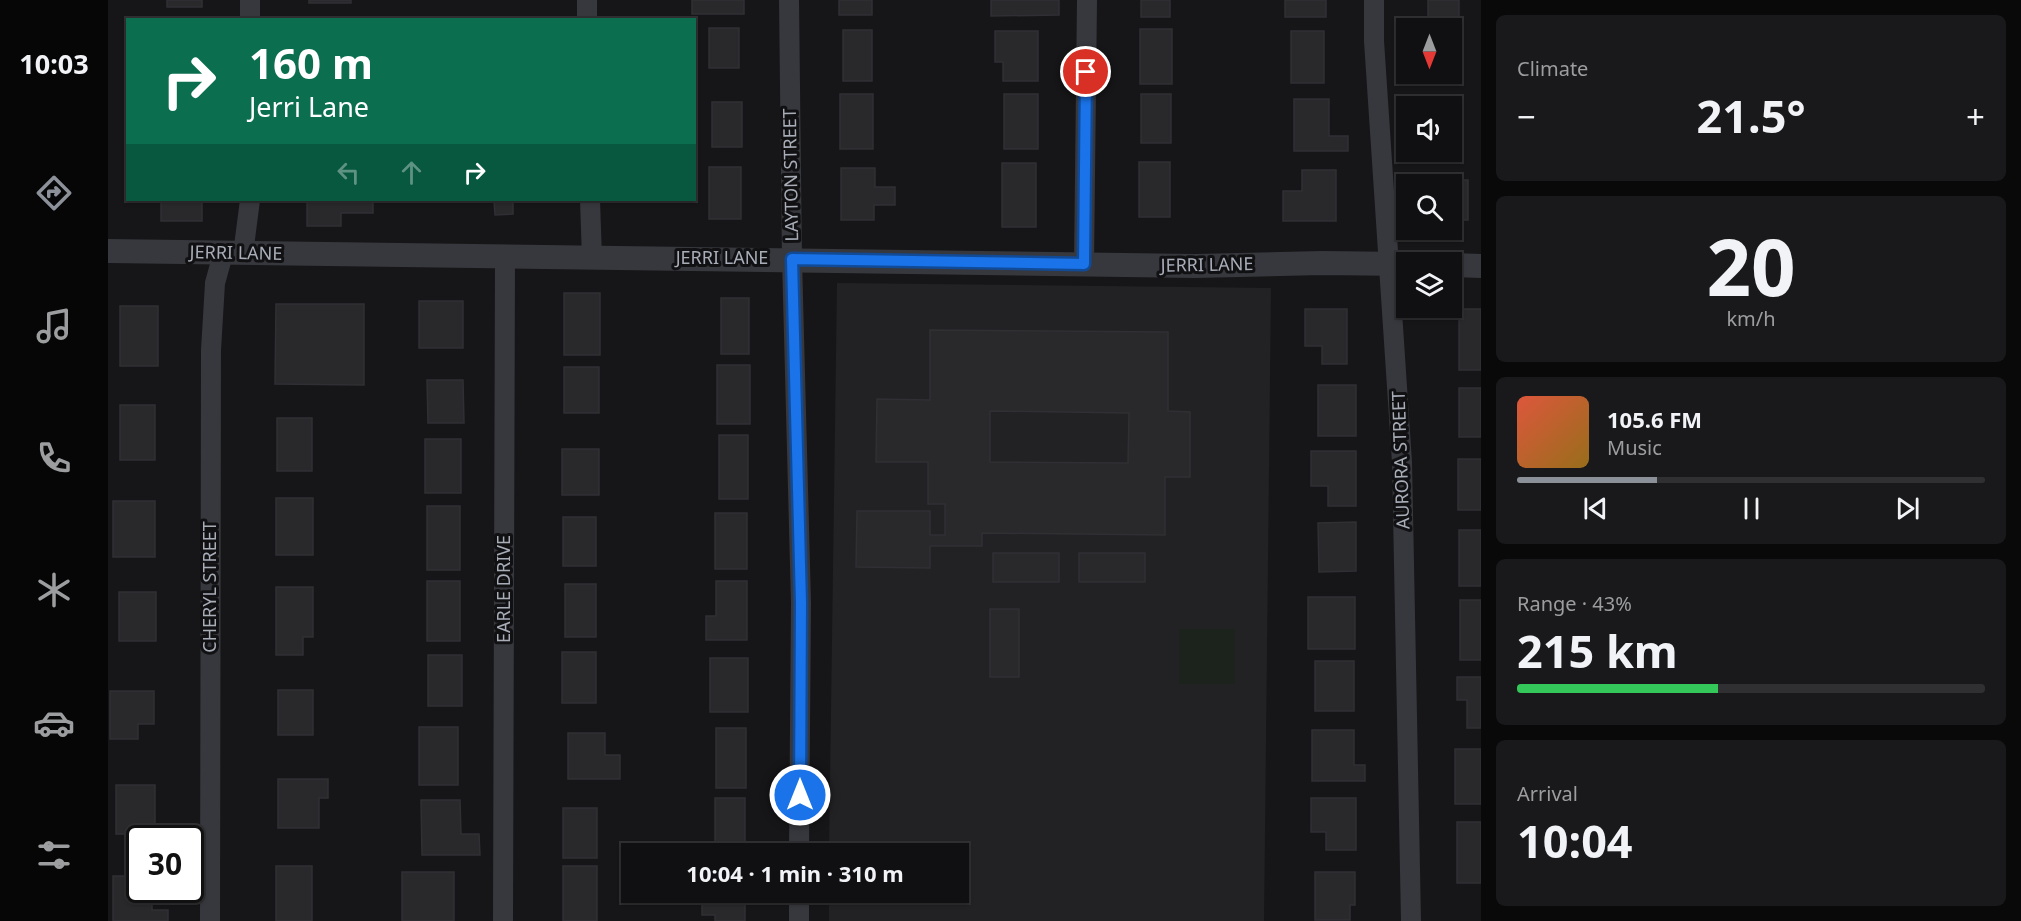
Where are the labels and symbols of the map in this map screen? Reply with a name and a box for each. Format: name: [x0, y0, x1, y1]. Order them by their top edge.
north arrow: [1396, 18, 1462, 84]
pin: [1060, 46, 1111, 97]
street label: LAYTON STREET: [777, 108, 803, 242]
street label: JERRI LANE: [187, 239, 283, 265]
street label: JERRI LANE: [674, 245, 768, 269]
street label: JERRI LANE: [1158, 251, 1254, 277]
street label: AURORA STREET: [1386, 390, 1414, 530]
street label: CHERYL STREET: [197, 521, 221, 653]
street label: EARLE DRIVE: [491, 535, 515, 643]
position arrow: [768, 763, 832, 827]
speed limit sign: 30: [126, 825, 204, 903]

